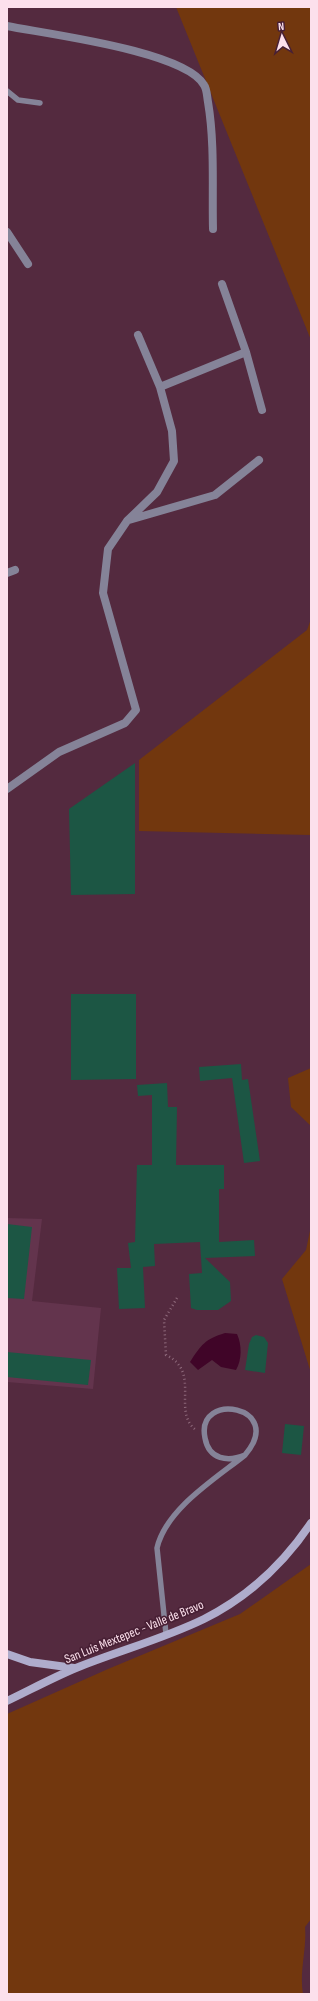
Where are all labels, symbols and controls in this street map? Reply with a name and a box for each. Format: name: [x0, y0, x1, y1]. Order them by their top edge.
north arrow: [262, 16, 302, 56]
text: N: [278, 20, 285, 33]
street label: San Luis Mextepec - Valle de Bravo: [62, 1597, 206, 1667]

